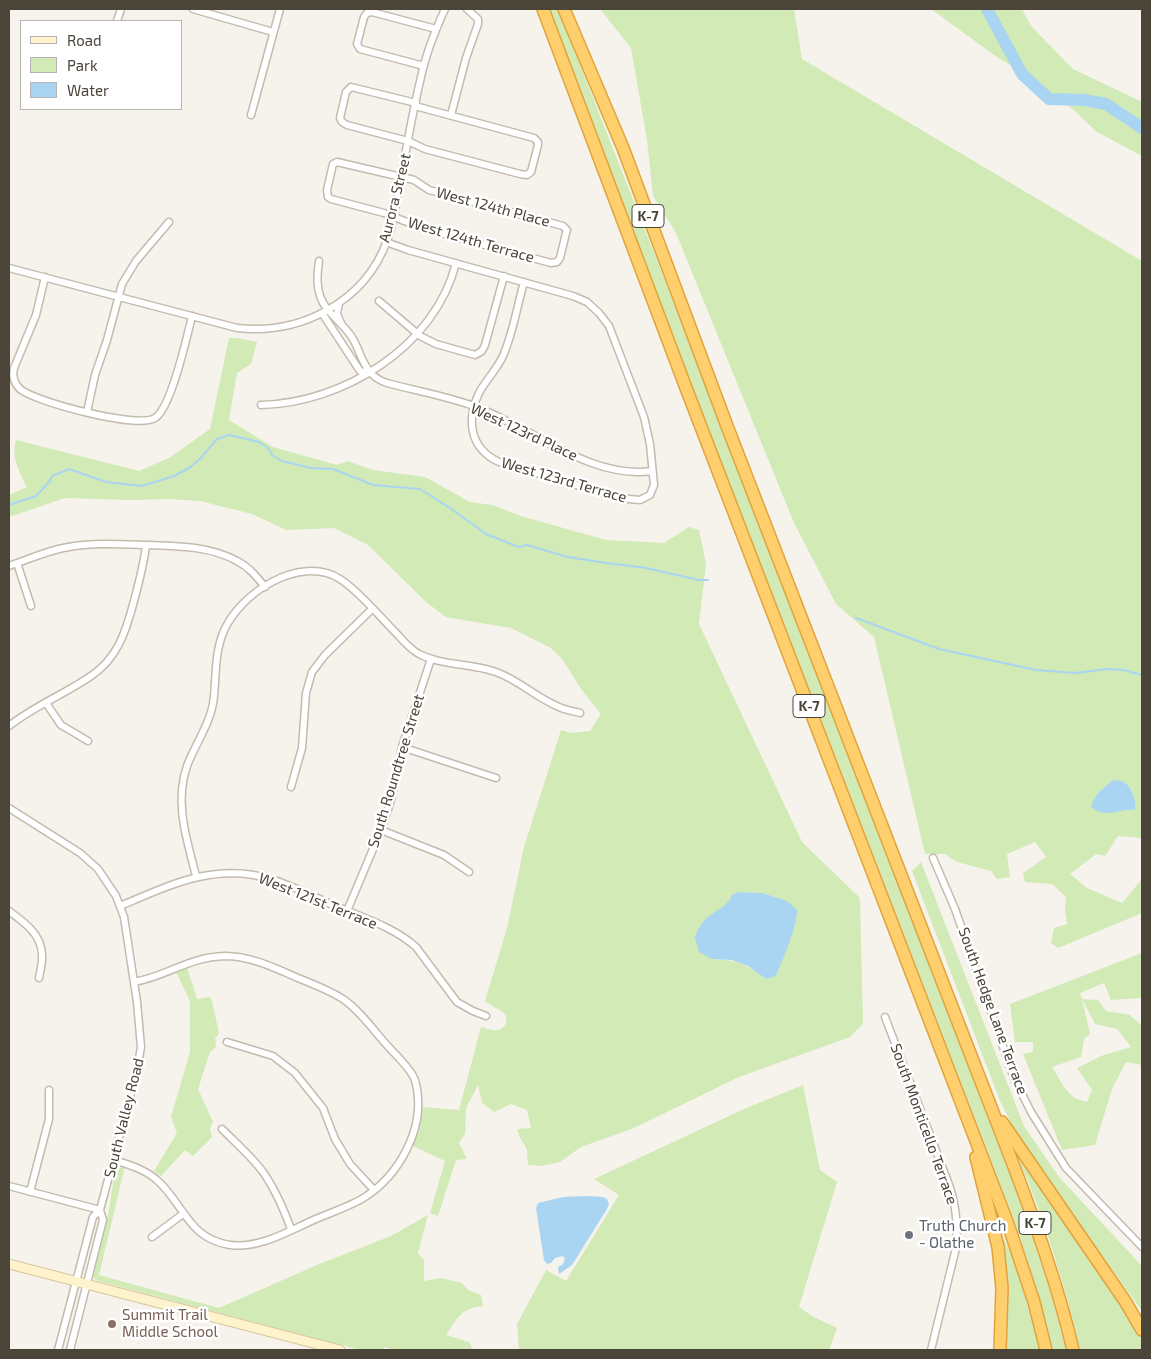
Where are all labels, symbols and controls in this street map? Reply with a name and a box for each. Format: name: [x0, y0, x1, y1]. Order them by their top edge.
legend: [20, 20, 182, 110]
text: Road: [67, 31, 102, 49]
text: Park: [67, 56, 98, 74]
text: Water: [67, 81, 109, 99]
street label: Aurora Street: [375, 151, 415, 245]
street label: West 124th Place: [434, 183, 552, 231]
road number: K-7: [632, 205, 664, 228]
street label: West 124th Terrace: [406, 213, 536, 267]
street label: West 123rd Place: [468, 399, 580, 465]
street label: West 123rd Terrace: [499, 453, 629, 507]
street label: South Roundtree Street: [364, 692, 428, 850]
road number: K-7: [793, 694, 825, 718]
street label: West 121st Terrace: [256, 869, 380, 933]
street label: South Hedge Lane Terrace: [954, 925, 1032, 1097]
street label: South Monticello Terrace: [887, 1041, 961, 1207]
street label: South Valley Road: [100, 1056, 148, 1180]
road number: K-7: [1019, 1212, 1051, 1234]
place label: Truth Church - Olathe: [919, 1217, 1006, 1252]
marker: Truth Church - Olathe: [903, 1229, 915, 1241]
place label: Summit Trail Middle School: [122, 1306, 218, 1341]
marker: Summit Trail Middle School: [106, 1318, 118, 1330]

